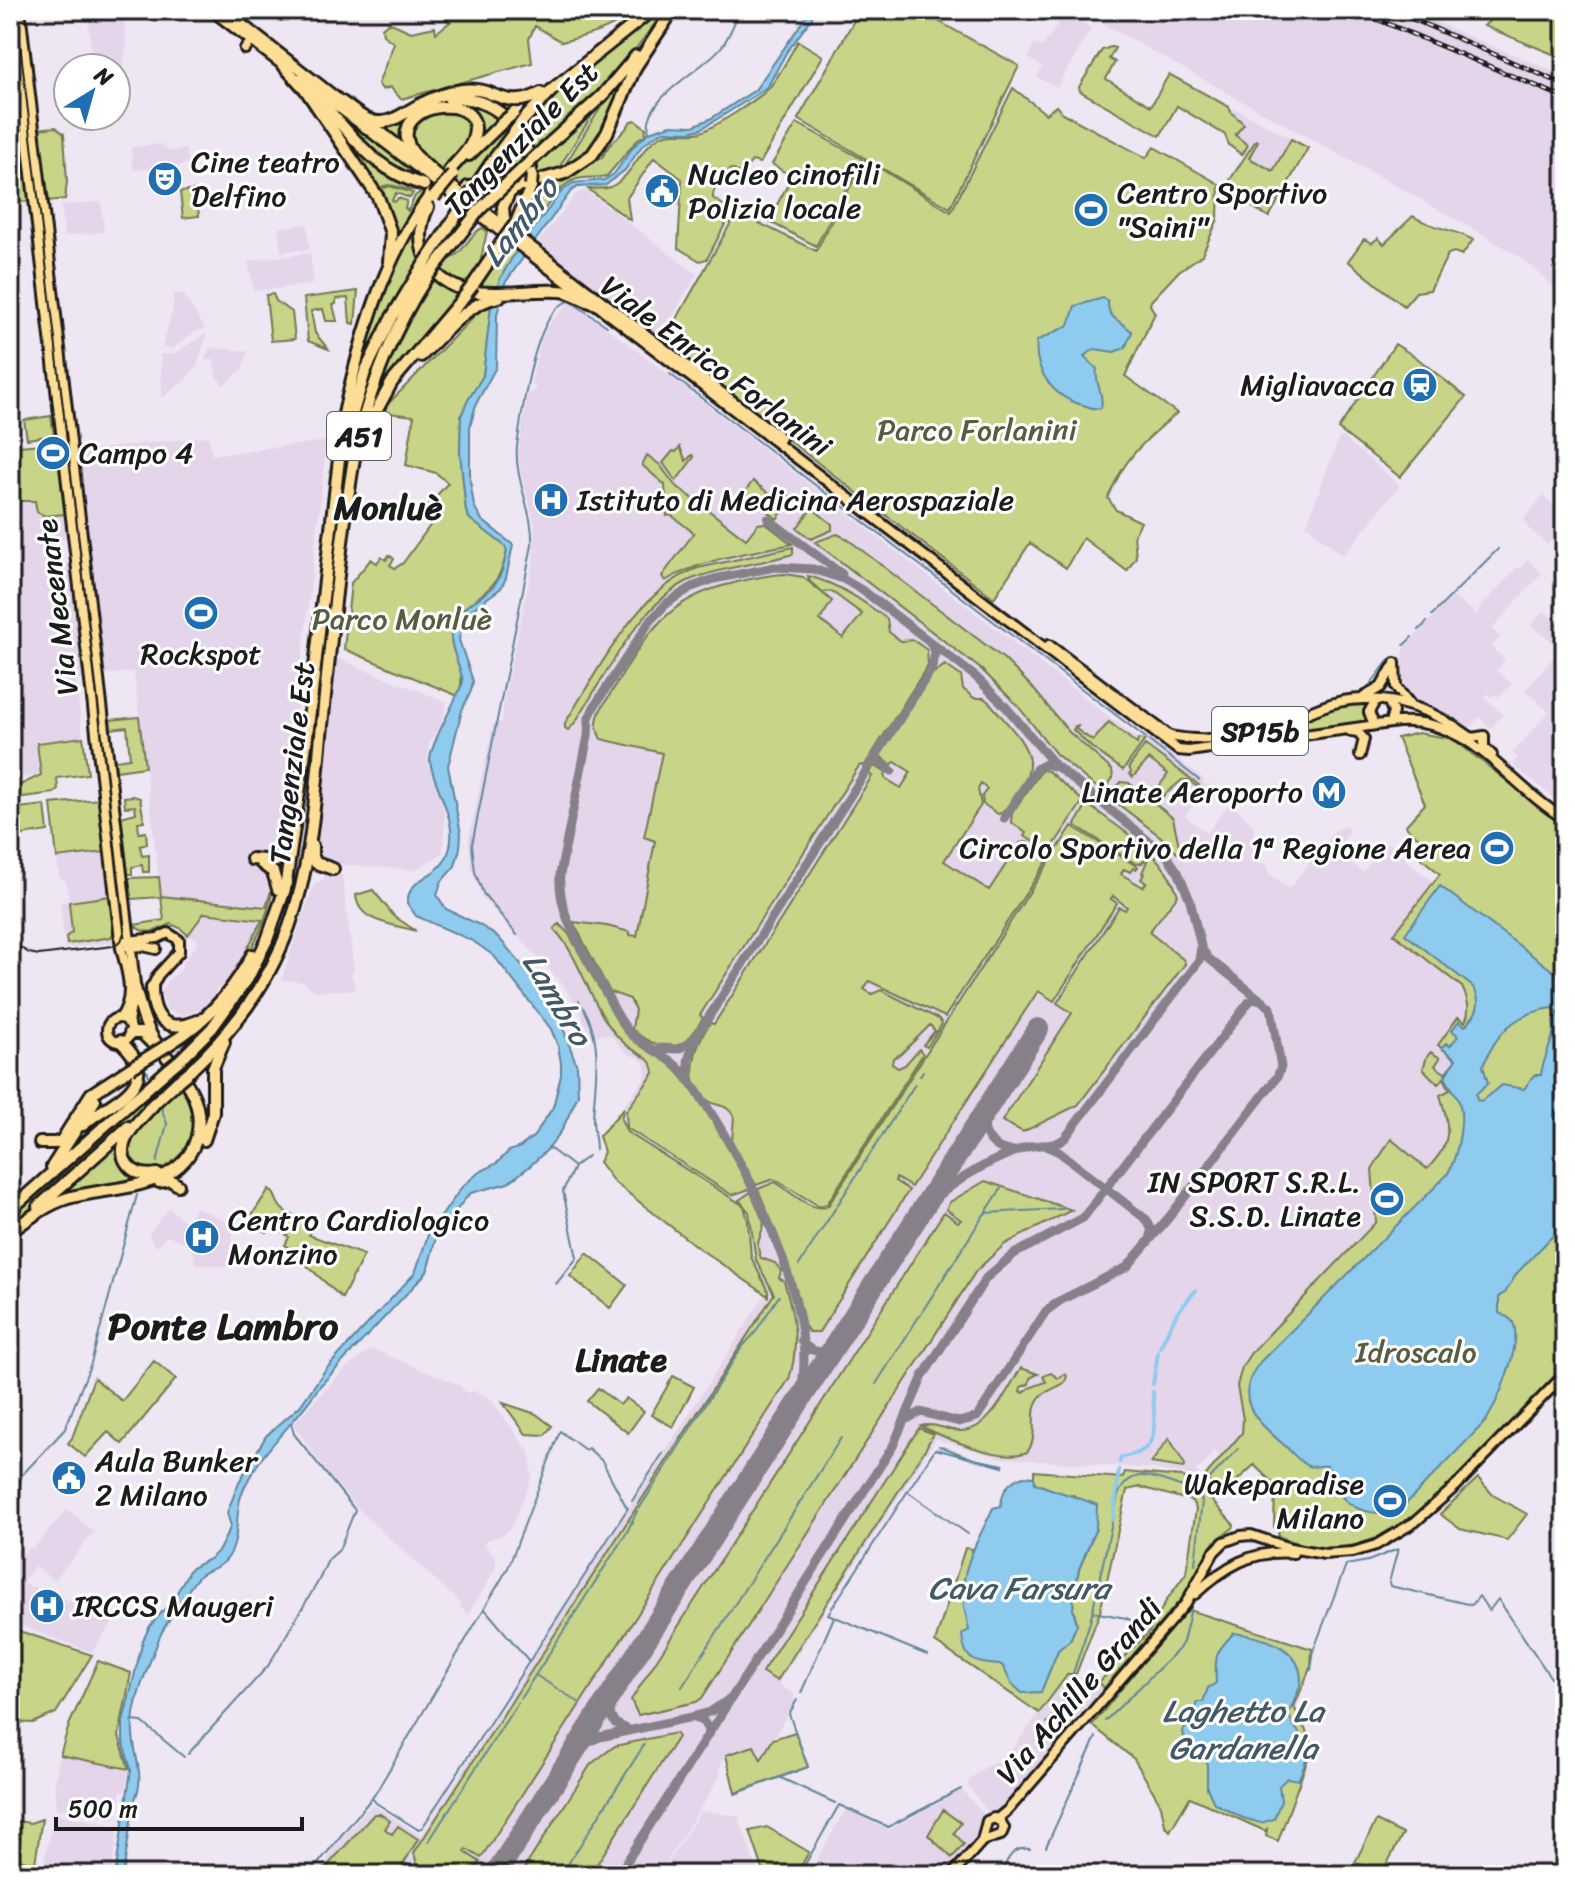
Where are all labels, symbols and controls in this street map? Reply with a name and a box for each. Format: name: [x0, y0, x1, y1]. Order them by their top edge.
street label: Tangenziale Est: [430, 48, 612, 230]
north arrow: [52, 52, 132, 132]
text: N: [85, 56, 122, 97]
place label: Cine teatro Delfino: [191, 135, 340, 223]
place label: Nucleo cinofili Polizia locale: [688, 147, 881, 235]
theatre icon: Cine teatro Delfino: [146, 160, 184, 198]
water label: Lambro: [466, 163, 575, 280]
place label: Centro Sportivo "Saini": [1117, 166, 1327, 254]
public building icon: Nucleo cinofili Polizia locale: [643, 172, 681, 210]
sports icon: Centro Sportivo "Saini": [1072, 191, 1110, 229]
street label: Viale Enrico Forlanini: [588, 260, 844, 472]
place label: Migliavacca: [1240, 358, 1395, 412]
station icon: Migliavacca: [1401, 366, 1439, 404]
park label: Parco Forlanini: [877, 403, 1078, 457]
road number: A51: [327, 412, 391, 460]
place label: Campo 4: [79, 426, 193, 480]
sports icon: Campo 4: [34, 434, 72, 472]
place label: Istituto di Medicina Aerospaziale: [576, 473, 1014, 527]
district label: Monluè: [333, 478, 443, 538]
hospital icon: Istituto di Medicina Aerospaziale: [532, 481, 570, 519]
street label: Via Mecenate: [19, 516, 95, 698]
park label: Parco Monluè: [312, 592, 492, 646]
sports icon: Rockspot: [182, 594, 220, 632]
place label: Rockspot: [141, 627, 261, 681]
street label: Tangenziale Est: [253, 659, 331, 867]
road number: SP15b: [1212, 707, 1308, 755]
place label: Linate Aeroporto: [1081, 765, 1303, 819]
metro station icon: Linate Aeroporto: [1310, 773, 1348, 811]
place label: Circolo Sportivo della 1ª Regione Aerea: [959, 821, 1471, 875]
sports icon: Circolo Sportivo della 1ª Regione Aerea: [1478, 829, 1516, 867]
water label: Lambro: [506, 941, 609, 1059]
place label: IN SPORT S.R.L. S.S.D. Linate: [1147, 1155, 1361, 1243]
sports icon: IN SPORT S.R.L. S.S.D. Linate: [1368, 1180, 1406, 1218]
place label: Centro Cardiologico Monzino: [228, 1193, 489, 1281]
hospital icon: Centro Cardiologico Monzino: [183, 1218, 221, 1256]
district label: Ponte Lambro: [108, 1293, 339, 1360]
park label: Idroscalo: [1355, 1325, 1477, 1379]
district label: Linate: [575, 1330, 667, 1390]
place label: Aula Bunker 2 Milano: [94, 1434, 259, 1522]
place label: Wakeparadise Milano: [1184, 1457, 1364, 1545]
public building icon: Aula Bunker 2 Milano: [50, 1459, 88, 1497]
sports icon: Wakeparadise Milano: [1371, 1482, 1409, 1520]
water label: Cava Farsura: [928, 1560, 1114, 1617]
place label: IRCCS Maugeri: [72, 1579, 275, 1633]
street label: Via Achille Grandi: [982, 1584, 1177, 1797]
hospital icon: IRCCS Maugeri: [28, 1587, 66, 1625]
water label: Laghetto La Gardanella: [1162, 1683, 1327, 1777]
scale bar: [56, 1781, 302, 1831]
text: 500 m: [68, 1788, 138, 1830]

